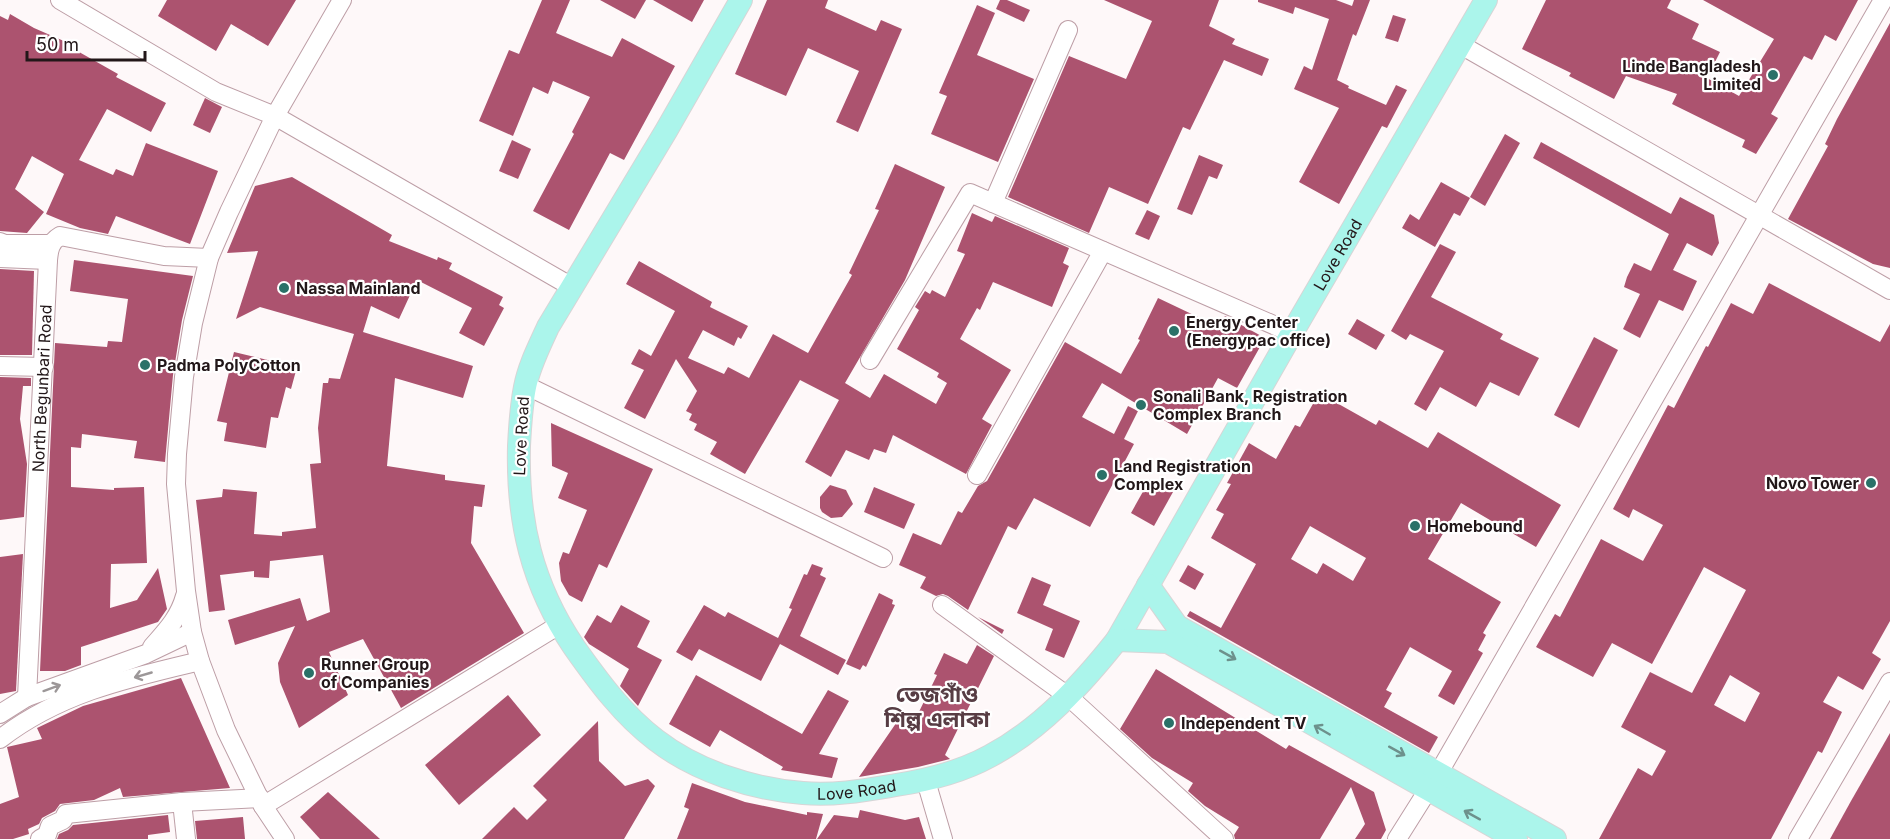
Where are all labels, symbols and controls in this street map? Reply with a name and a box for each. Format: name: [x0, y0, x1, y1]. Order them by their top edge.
scale bar: [27, 24, 146, 62]
text: 50 m: [36, 34, 79, 55]
place label: Linde Bangladesh Limited: [1622, 56, 1761, 94]
marker: Linde Bangladesh Limited: [1766, 68, 1780, 82]
street label: Love Road: [1309, 215, 1366, 294]
place label: Nassa Mainland: [296, 278, 421, 298]
marker: Nassa Mainland: [277, 281, 291, 295]
street label: North Begunbari Road: [28, 304, 56, 473]
place label: Energy Center (Energypac office): [1186, 312, 1331, 350]
marker: Energy Center (Energypac office): [1167, 324, 1181, 338]
place label: Padma PolyCotton: [157, 355, 301, 375]
marker: Padma PolyCotton: [138, 358, 152, 372]
place label: Sonali Bank, Registration Complex Branch: [1153, 386, 1347, 424]
street label: Love Road: [509, 396, 533, 476]
marker: Sonali Bank, Registration Complex Branch: [1134, 398, 1148, 412]
place label: Land Registration Complex: [1114, 456, 1251, 494]
marker: Land Registration Complex: [1095, 468, 1109, 482]
place label: Novo Tower: [1766, 473, 1859, 493]
marker: Novo Tower: [1864, 476, 1878, 490]
place label: Homebound: [1427, 516, 1523, 536]
marker: Homebound: [1408, 519, 1422, 533]
one-way arrow: [1219, 649, 1236, 661]
place label: Runner Group of Companies: [321, 654, 430, 692]
marker: Runner Group of Companies: [302, 666, 316, 680]
one-way arrow: [134, 670, 153, 681]
one-way arrow: [42, 681, 61, 692]
district label: তেজগাঁও শিল্প এলাকা: [883, 681, 991, 732]
place label: Independent TV: [1181, 713, 1307, 733]
marker: Independent TV: [1162, 716, 1176, 730]
one-way arrow: [1314, 724, 1331, 736]
one-way arrow: [1389, 745, 1406, 757]
street label: Love Road: [817, 775, 898, 804]
one-way arrow: [1464, 808, 1481, 820]

